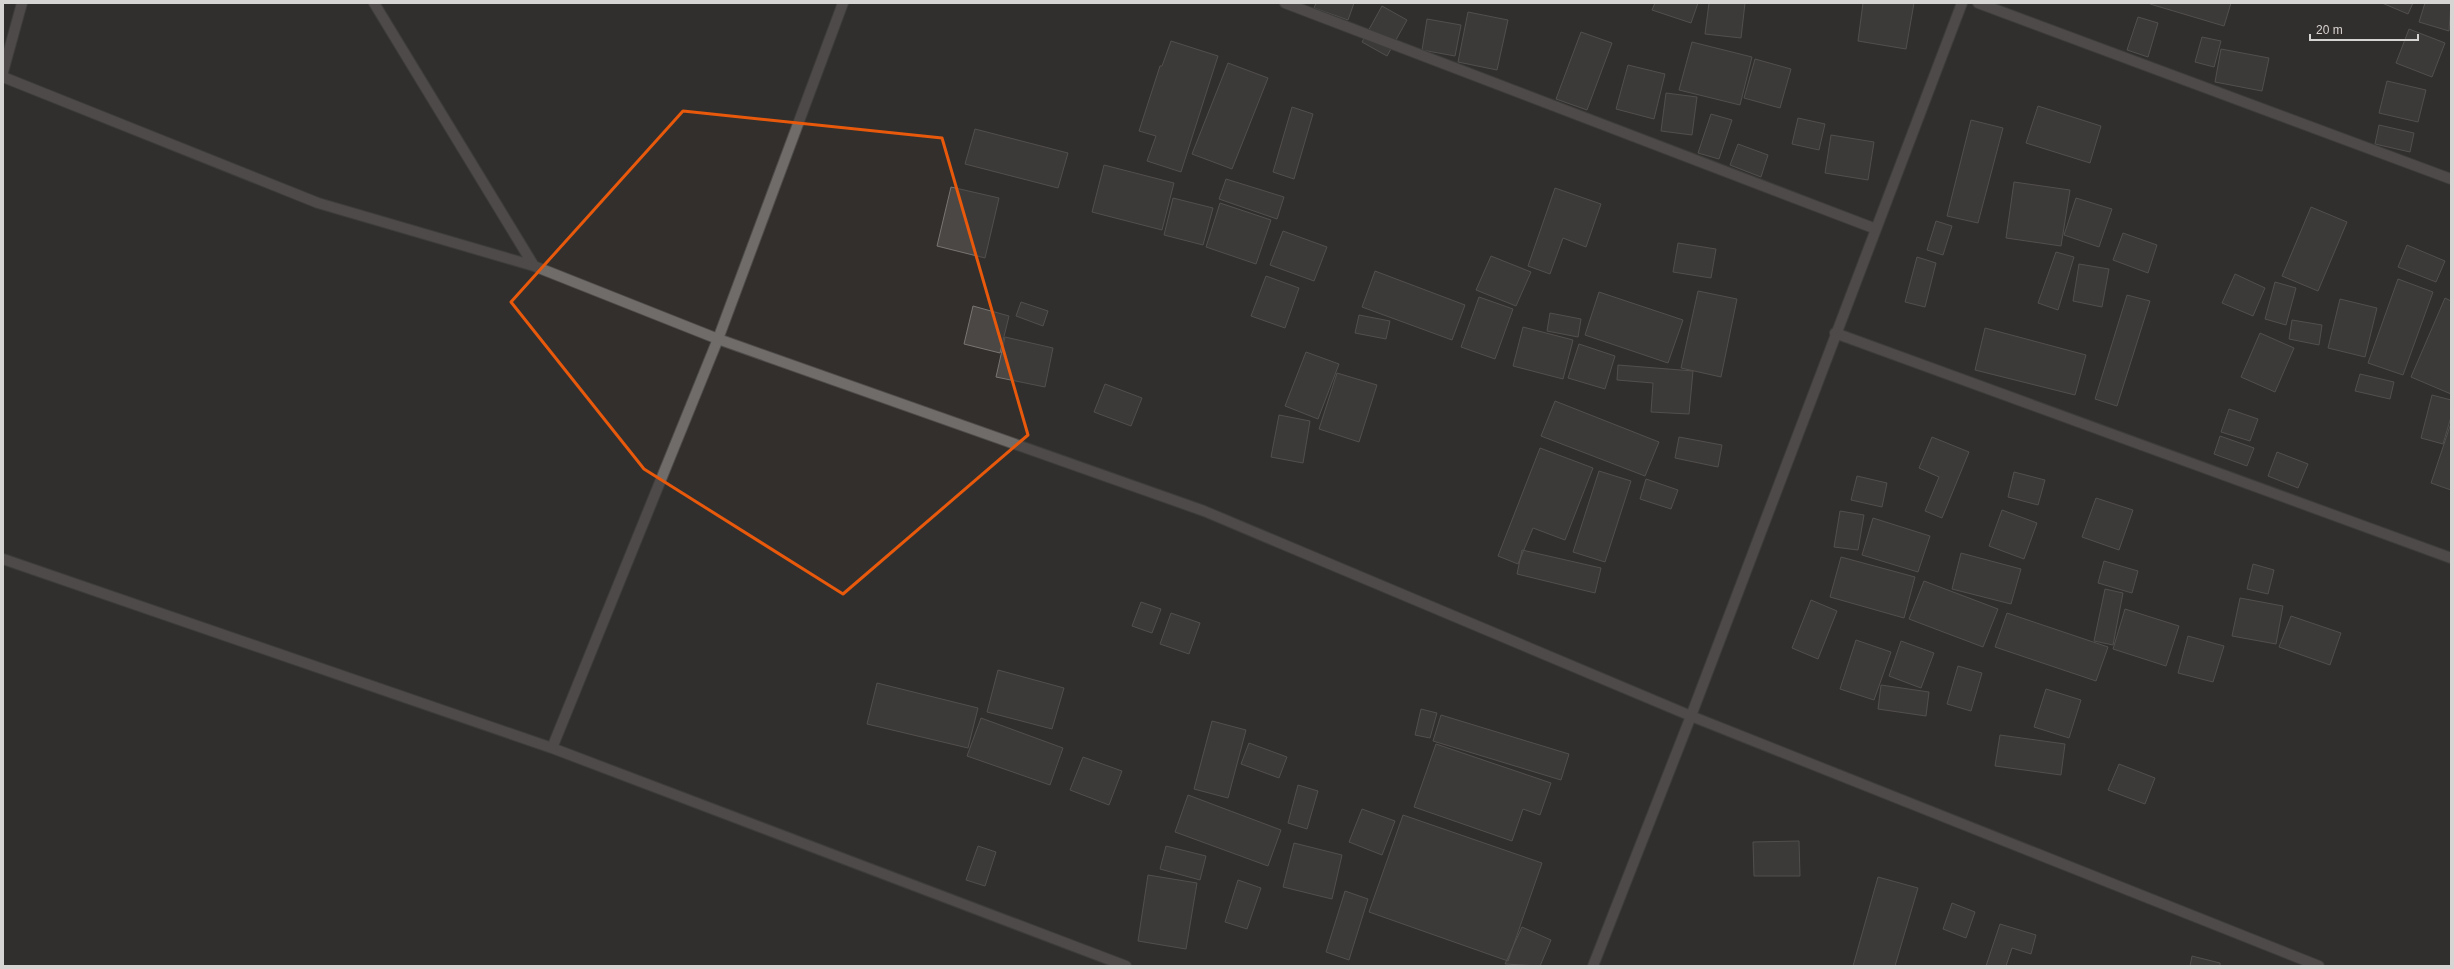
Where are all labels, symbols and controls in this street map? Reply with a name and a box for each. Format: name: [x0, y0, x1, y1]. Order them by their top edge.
scale bar: [2310, 16, 2418, 42]
text: 20 m: [2316, 23, 2343, 37]

